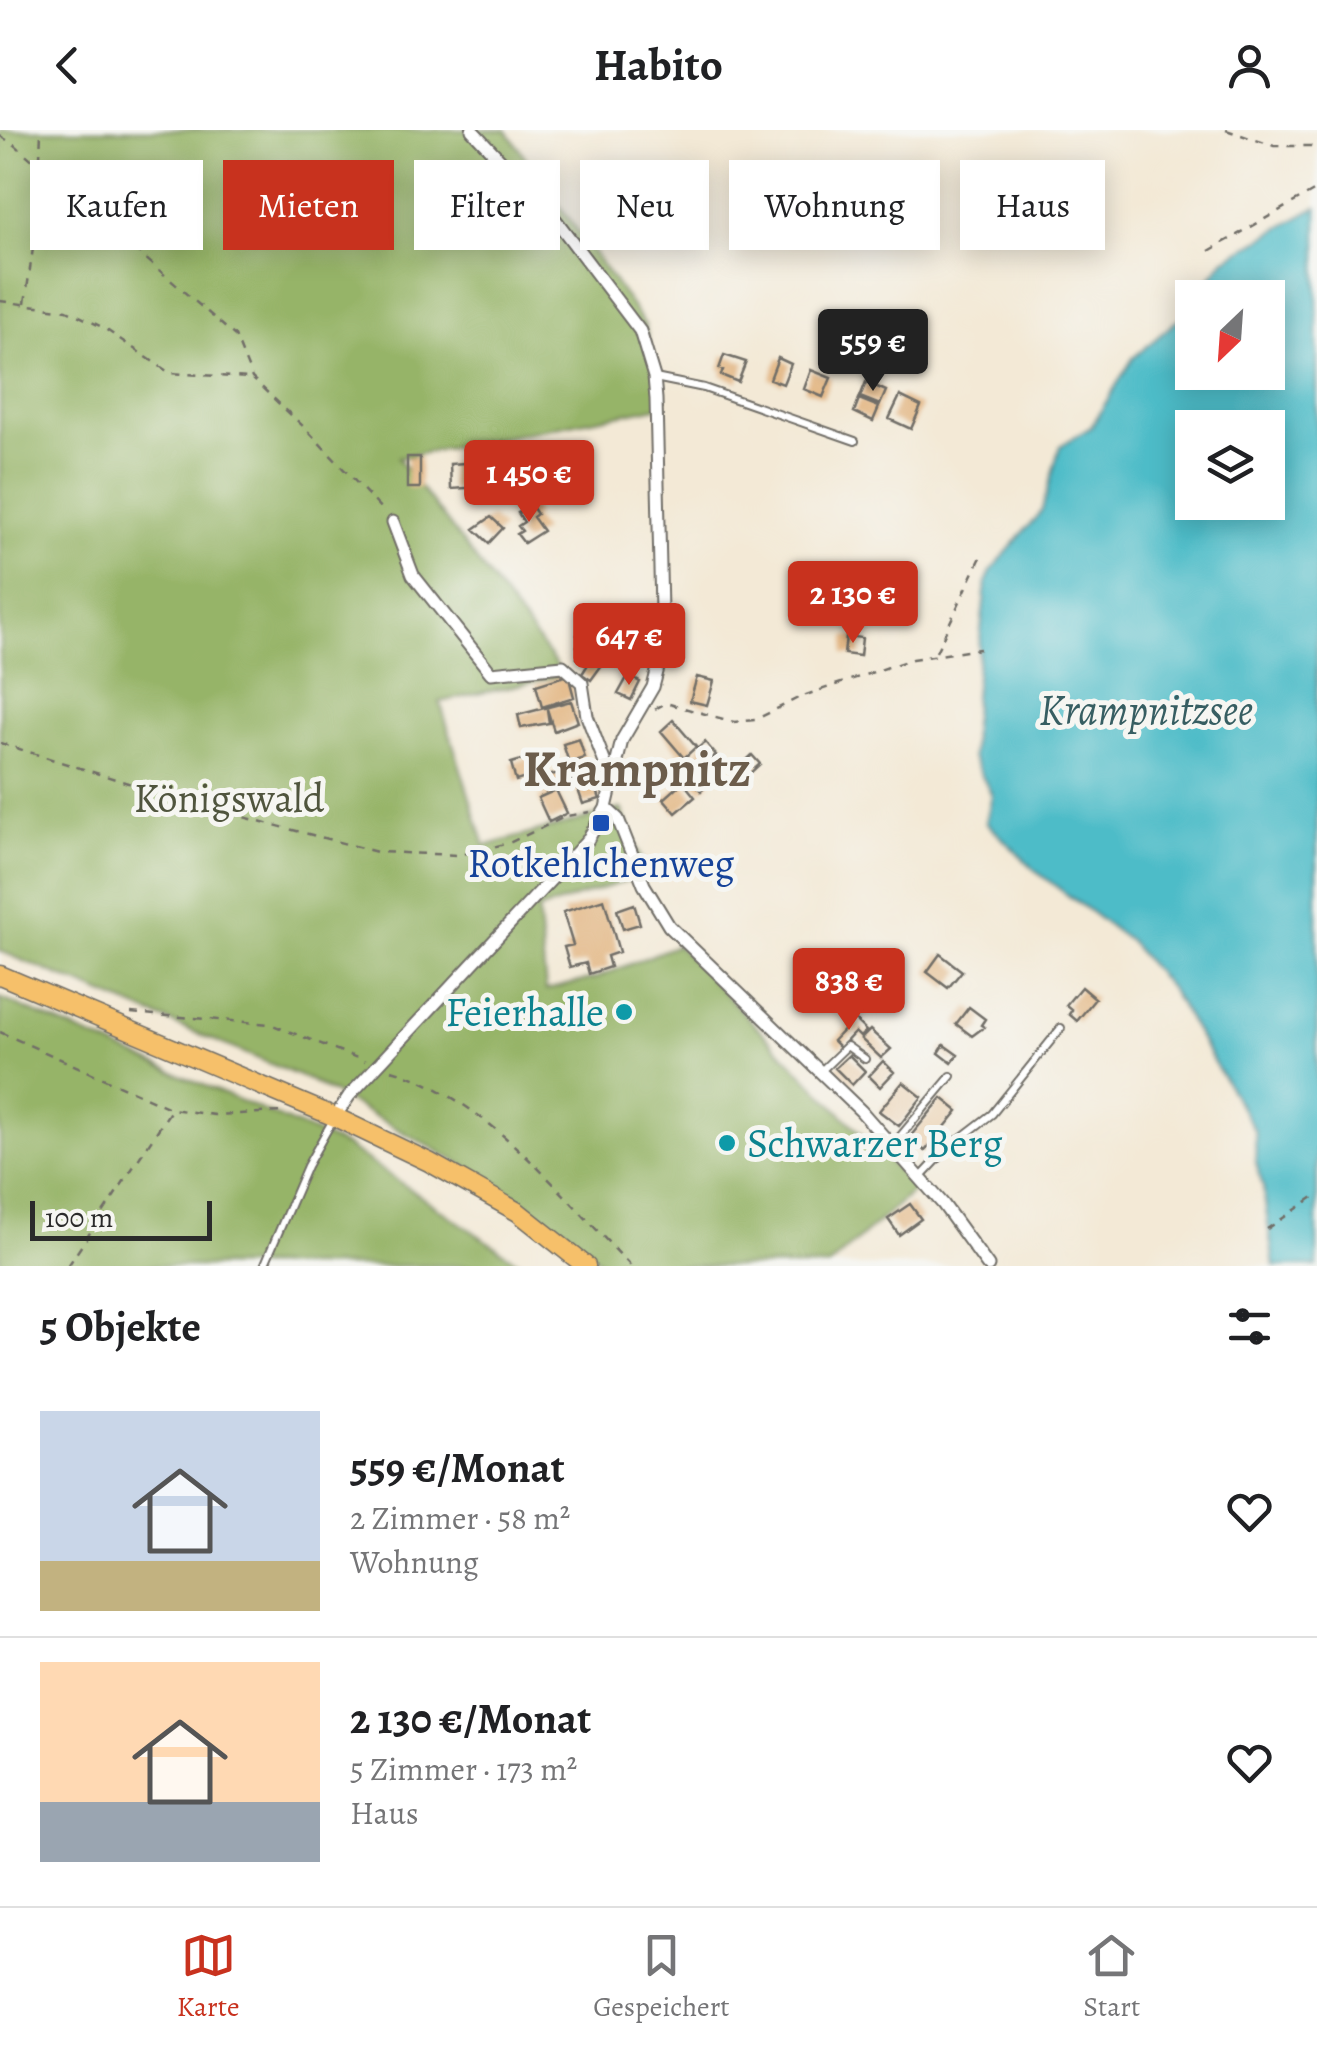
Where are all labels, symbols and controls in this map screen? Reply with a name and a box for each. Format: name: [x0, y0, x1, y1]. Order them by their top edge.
text: Habito: [594, 34, 723, 96]
icon: back: [40, 38, 95, 93]
icon: person: [1222, 38, 1277, 93]
chip: Kaufen: [30, 160, 203, 250]
chip: Mieten: [223, 160, 394, 250]
chip: Filter: [414, 160, 560, 250]
chip: Neu: [580, 160, 709, 250]
chip: Wohnung: [729, 160, 940, 250]
chip: Haus: [960, 160, 1105, 250]
north arrow: [1175, 280, 1285, 390]
map controls: [1175, 280, 1285, 520]
pin: 559 €: [803, 309, 943, 394]
text: 559 €: [840, 319, 906, 363]
button: layers: [1175, 410, 1285, 520]
pin: 1 450 €: [437, 440, 621, 525]
text: 1 450 €: [486, 450, 572, 494]
pin: 2 130 €: [761, 561, 945, 646]
text: 2 130 €: [810, 571, 896, 615]
pin: 647 €: [559, 603, 699, 688]
text: 647 €: [595, 613, 663, 657]
water label: Krampnitzsee: [1039, 681, 1253, 738]
district label: Krampnitz: [523, 735, 751, 803]
park label: Königswald: [134, 771, 325, 826]
marker: Rotkehlchenweg: [590, 812, 612, 834]
place label: Rotkehlchenweg: [468, 836, 735, 891]
pin: 838 €: [779, 948, 919, 1033]
text: 838 €: [815, 958, 883, 1002]
place label: Feierhalle: [445, 985, 604, 1040]
marker: Feierhalle: [613, 1001, 635, 1023]
place label: Schwarzer Berg: [747, 1116, 1003, 1171]
marker: Schwarzer Berg: [716, 1132, 738, 1154]
scale bar: [30, 1196, 212, 1240]
text: 100 m: [45, 1199, 113, 1237]
text: 5 Objekte: [40, 1298, 201, 1355]
icon: filters: [1222, 1299, 1277, 1354]
text: 559 €/Monat: [350, 1439, 565, 1496]
icon: home: [120, 1451, 240, 1571]
icon: heart: [1222, 1484, 1277, 1539]
text: 2 Zimmer · 58 m²: [350, 1496, 570, 1540]
text: Wohnung: [350, 1540, 479, 1584]
text: 2 130 €/Monat: [350, 1690, 591, 1747]
icon: home: [120, 1702, 240, 1822]
icon: heart: [1222, 1735, 1277, 1790]
text: 5 Zimmer · 173 m²: [350, 1747, 577, 1791]
text: Haus: [350, 1791, 419, 1835]
tab: Karte: [177, 1928, 240, 2026]
tab: Gespeichert: [593, 1928, 730, 2026]
tab: Start: [1083, 1928, 1140, 2026]

